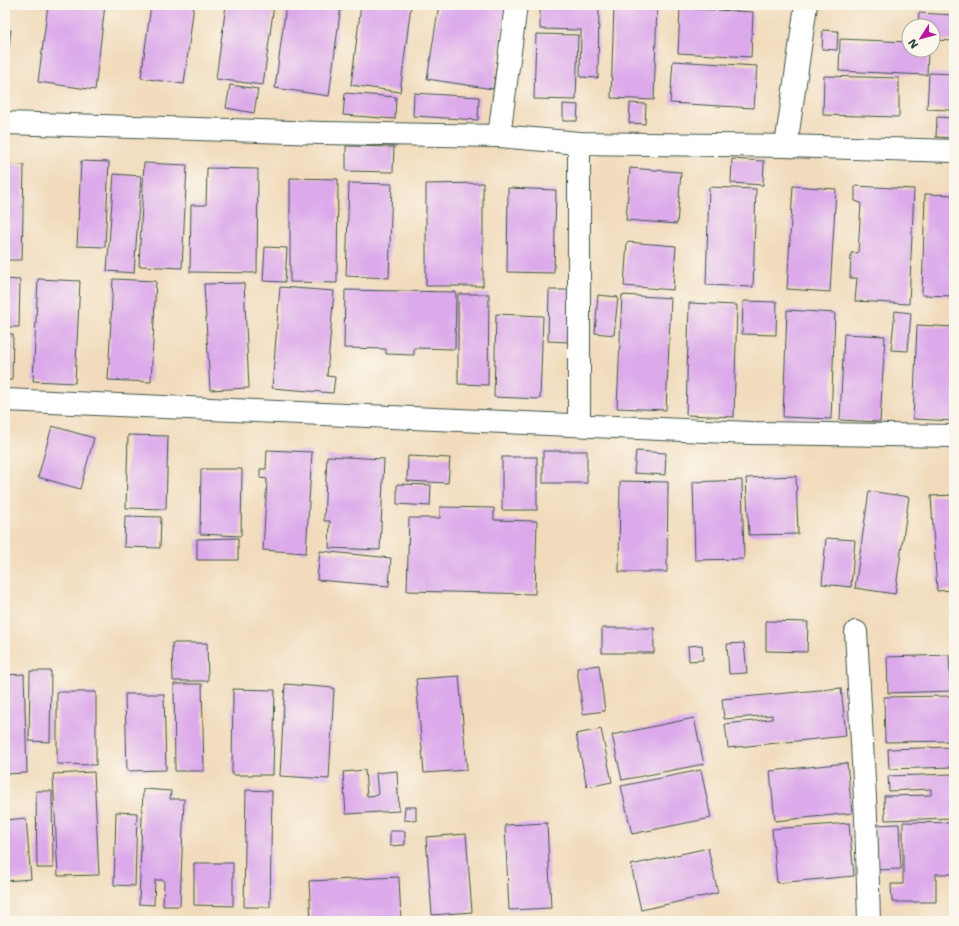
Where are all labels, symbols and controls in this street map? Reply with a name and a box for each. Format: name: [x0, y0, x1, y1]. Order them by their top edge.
north arrow: [901, 18, 941, 58]
text: N: [905, 35, 922, 52]

